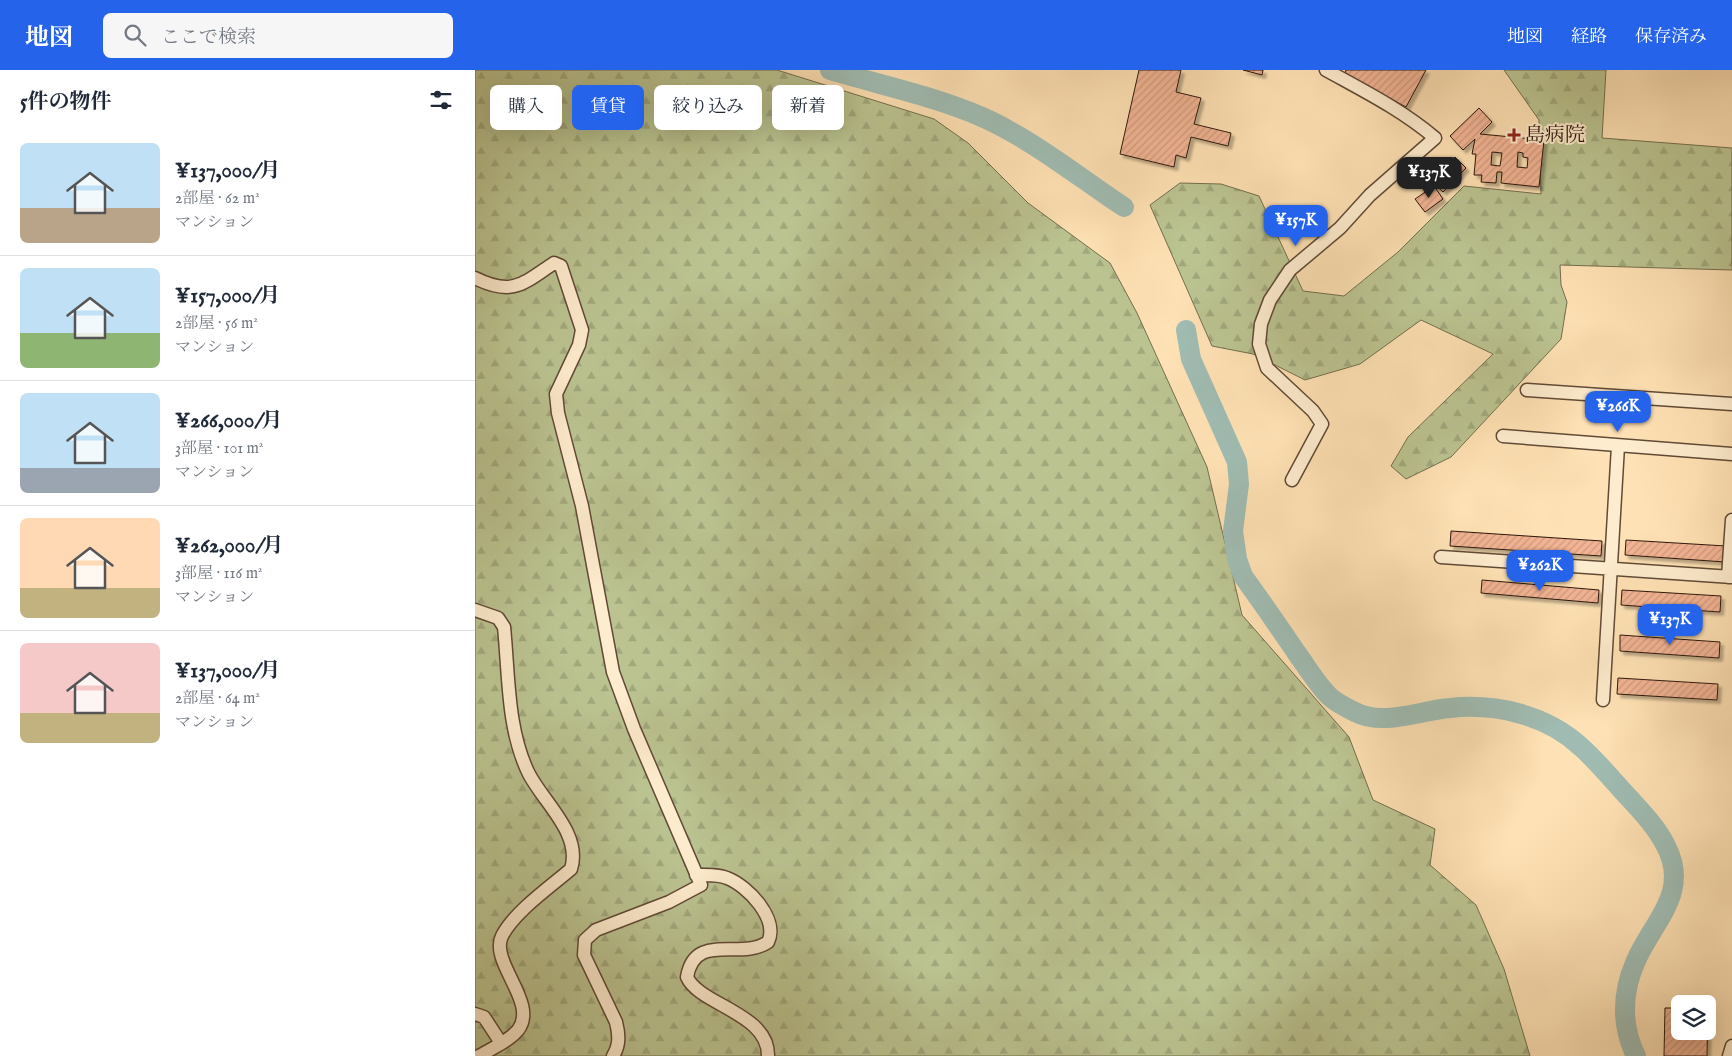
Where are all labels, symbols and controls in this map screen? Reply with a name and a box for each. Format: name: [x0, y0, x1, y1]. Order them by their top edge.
search box: [103, 13, 453, 58]
icon: search: [121, 21, 149, 49]
text: 地図: [25, 23, 73, 54]
text: ここで検索: [161, 26, 256, 50]
text: 地図: [1507, 26, 1543, 49]
text: 経路: [1571, 26, 1607, 49]
text: 保存済み: [1635, 26, 1707, 49]
chip: 購入: [490, 85, 562, 130]
chip: 賃貸: [572, 85, 644, 130]
chip: 絞り込み: [654, 85, 762, 130]
chip: 新着: [772, 85, 844, 130]
icon: filters: [427, 86, 455, 114]
text: 5件の物件: [20, 89, 112, 116]
place label: 島病院: [1525, 123, 1585, 148]
marker: 島病院: [1507, 128, 1521, 142]
pin: ¥137K: [1394, 156, 1464, 199]
text: ¥137,000/月: [175, 158, 281, 185]
icon: home: [60, 163, 120, 223]
text: ¥137K: [1408, 163, 1450, 183]
text: 2部屋 · 62 m²: [175, 189, 260, 209]
pin: ¥157K: [1261, 204, 1331, 247]
text: ¥157K: [1275, 211, 1317, 231]
text: マンション: [175, 213, 254, 233]
text: ¥157,000/月: [175, 283, 280, 310]
icon: home: [60, 288, 120, 348]
text: 2部屋 · 56 m²: [175, 314, 258, 334]
text: マンション: [175, 338, 254, 358]
pin: ¥266K: [1583, 390, 1653, 433]
text: ¥266K: [1596, 397, 1640, 417]
text: ¥266,000/月: [175, 408, 283, 435]
icon: home: [60, 413, 120, 473]
text: 3部屋 · 101 m²: [175, 439, 263, 459]
text: マンション: [175, 463, 254, 483]
text: ¥262,000/月: [175, 533, 284, 560]
icon: home: [60, 538, 120, 598]
pin: ¥262K: [1505, 550, 1575, 592]
text: ¥262K: [1518, 556, 1563, 576]
text: 3部屋 · 116 m²: [175, 564, 262, 584]
text: マンション: [175, 588, 254, 608]
pin: ¥137K: [1635, 604, 1705, 646]
text: ¥137K: [1649, 610, 1691, 630]
text: ¥137,000/月: [175, 658, 281, 685]
icon: home: [60, 663, 120, 723]
text: 2部屋 · 64 m²: [175, 689, 260, 709]
text: マンション: [175, 713, 254, 733]
map controls: [1671, 995, 1716, 1040]
button: layers: [1671, 995, 1716, 1040]

